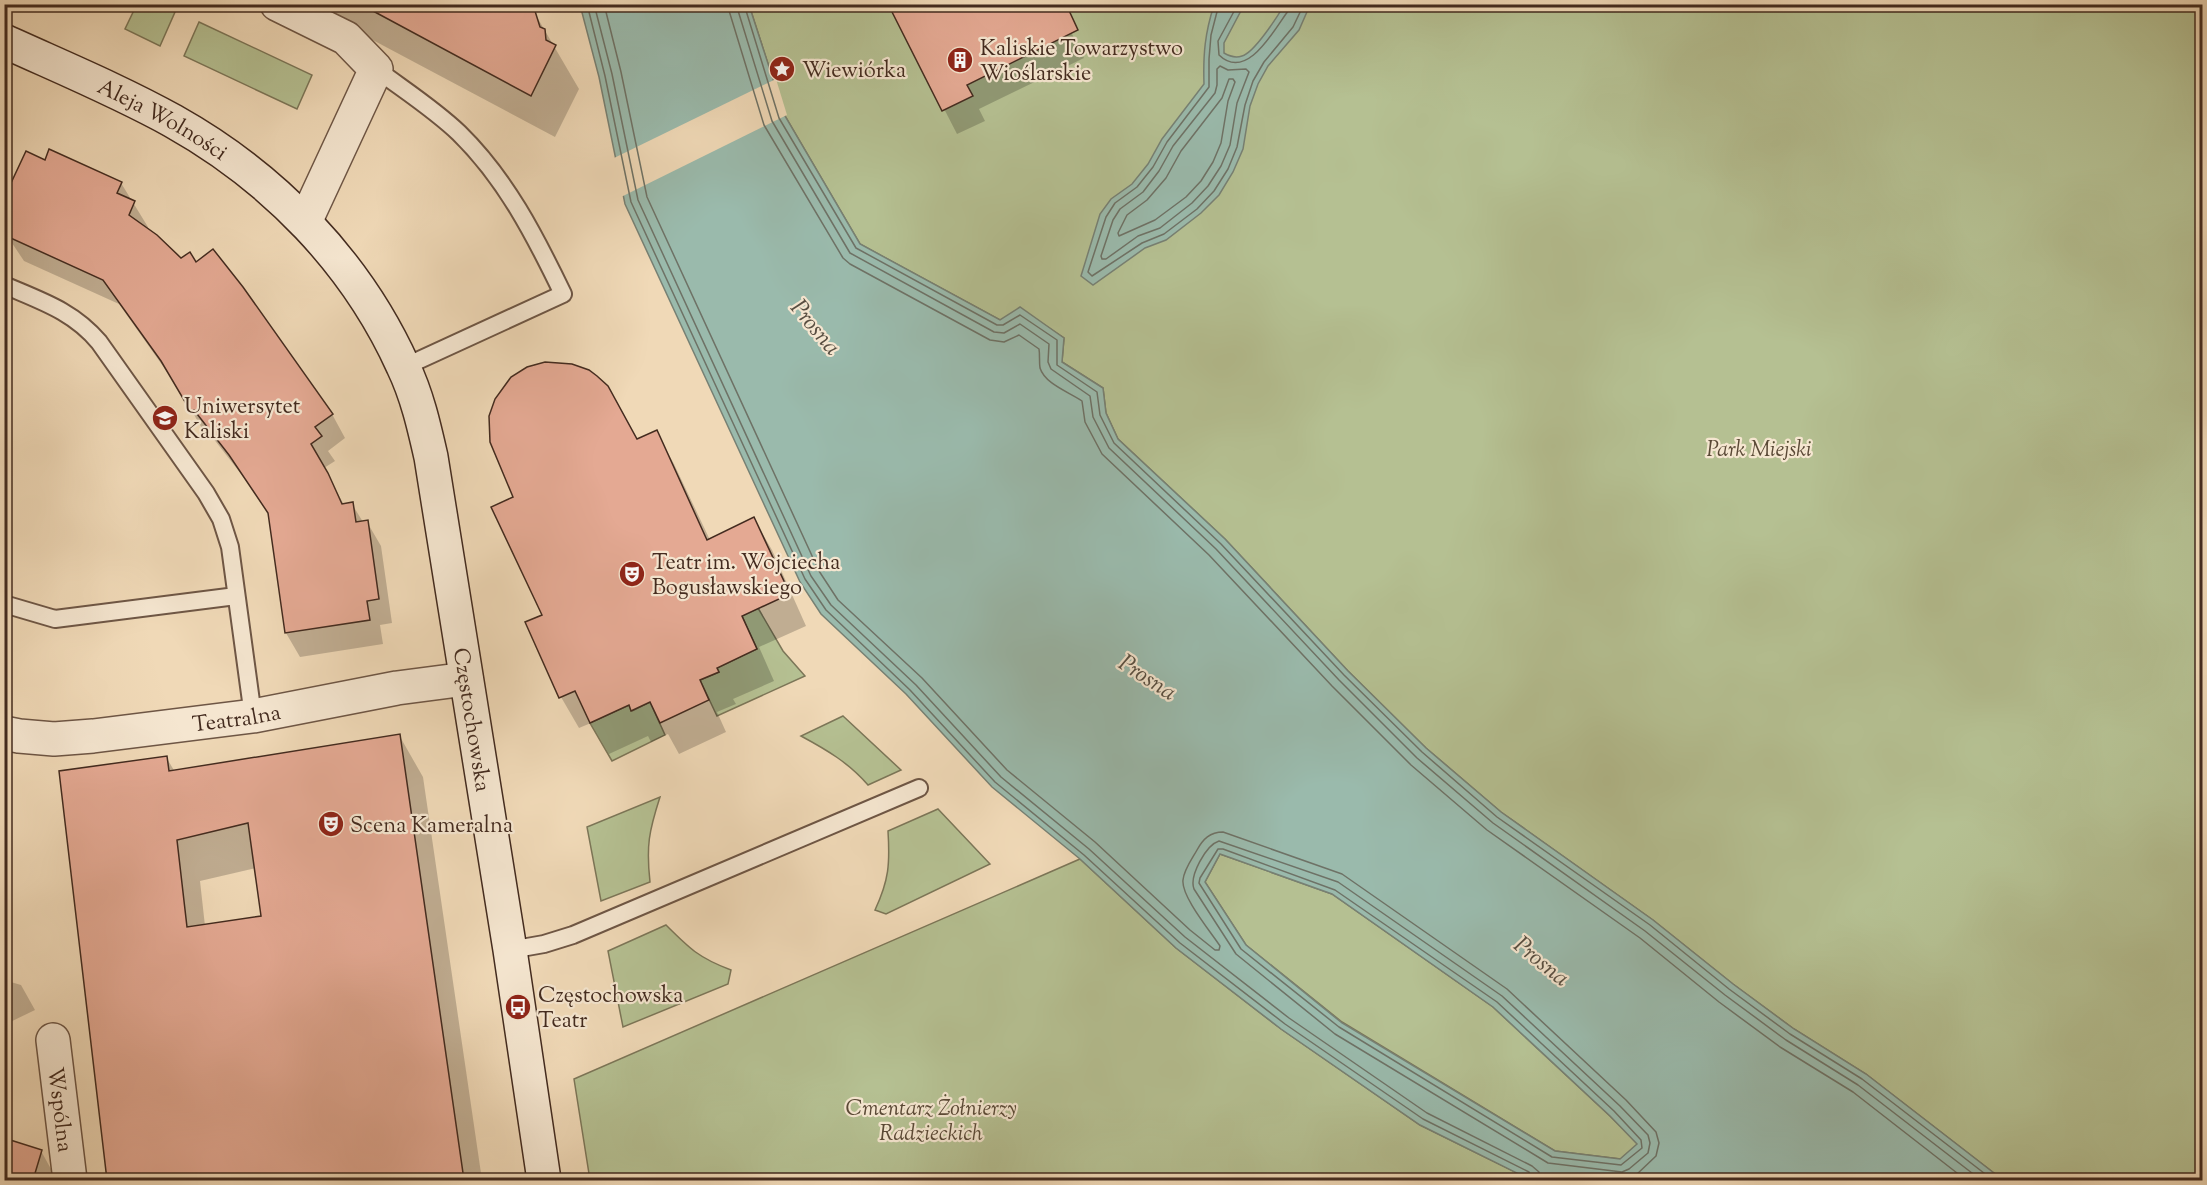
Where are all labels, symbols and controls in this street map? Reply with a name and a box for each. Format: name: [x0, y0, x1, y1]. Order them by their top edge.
place label: Kaliskie Towarzystwo Wioślarskie: [980, 34, 1183, 91]
building icon: Kaliskie Towarzystwo Wioślarskie: [945, 45, 975, 75]
place icon: Wiewiórka: [767, 54, 797, 84]
place label: Wiewiórka: [802, 56, 906, 88]
street label: Aleja Wolności: [91, 72, 233, 170]
water label: Prosna: [781, 293, 848, 364]
place label: Uniwersytet Kaliski: [184, 392, 301, 449]
school or university icon: Uniwersytet Kaliski: [150, 403, 180, 433]
park label: Park Miejski: [1706, 435, 1812, 467]
place label: Teatr im. Wojciecha Bogusławskiego: [652, 548, 840, 605]
theatre icon: Teatr im. Wojciecha Bogusławskiego: [617, 559, 647, 589]
street label: Częstochowska: [443, 646, 497, 794]
water label: Prosna: [1111, 647, 1183, 710]
street label: Teatralna: [191, 698, 284, 742]
theatre icon: Scena Kameralna: [316, 809, 346, 839]
place label: Scena Kameralna: [350, 811, 513, 843]
water label: Prosna: [1505, 929, 1576, 996]
place label: Częstochowska Teatr: [538, 981, 683, 1038]
bus stop icon: Częstochowska Teatr: [503, 992, 533, 1022]
street label: Wspólna: [37, 1066, 79, 1154]
park label: Cmentarz Żołnierzy Radzieckich: [845, 1094, 1017, 1151]

